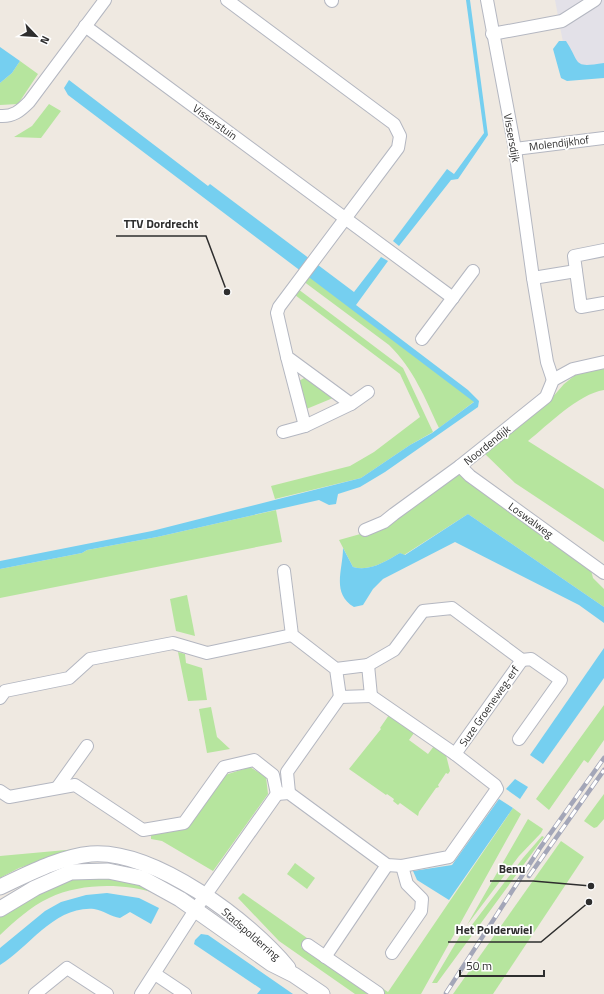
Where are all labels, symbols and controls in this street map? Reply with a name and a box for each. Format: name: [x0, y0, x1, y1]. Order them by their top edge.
north arrow: [16, 16, 56, 56]
text: N: [36, 33, 54, 47]
street label: Visserstuin: [189, 100, 241, 144]
street label: Vissersdijk: [500, 112, 524, 164]
street label: Molendijkhof: [528, 131, 590, 155]
callout: TTV Dordrecht: [116, 212, 206, 236]
text: TTV Dordrecht: [124, 214, 199, 233]
street label: Noordendijk: [460, 421, 514, 469]
street label: Loswalweg: [505, 498, 557, 542]
street label: Suze Groeneweg-erf: [455, 662, 523, 750]
callout: Benu: [490, 857, 533, 881]
text: Benu: [499, 859, 525, 878]
street label: Stadspolderring: [218, 904, 284, 964]
callout: Het Polderwiel: [448, 918, 541, 942]
text: Het Polderwiel: [456, 920, 532, 939]
scale bar: [460, 952, 544, 978]
text: 50 m: [466, 956, 492, 975]

